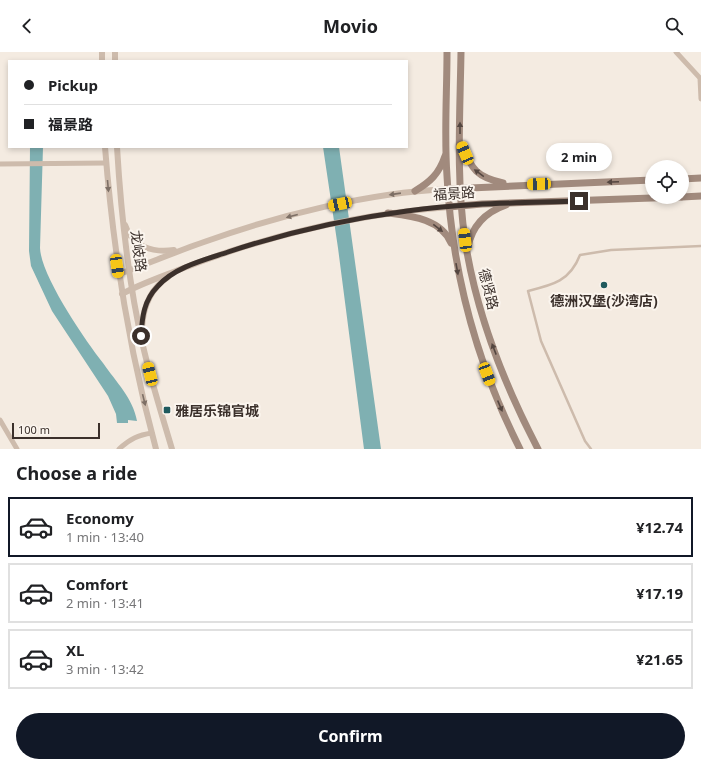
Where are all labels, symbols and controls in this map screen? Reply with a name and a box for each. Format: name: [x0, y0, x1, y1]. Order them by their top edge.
text: Movio: [323, 14, 378, 38]
icon: back: [16, 15, 38, 37]
icon: search: [663, 15, 685, 37]
text: Pickup: [48, 75, 98, 95]
text: 福景路: [48, 114, 93, 134]
one-way arrow: [457, 121, 463, 134]
car: [455, 140, 475, 166]
callout: 2 min: [546, 143, 612, 171]
text: 2 min: [561, 148, 597, 166]
map controls: [645, 160, 689, 204]
button: locate: [645, 160, 689, 204]
one-way arrow: [473, 169, 484, 177]
car: [527, 178, 551, 190]
one-way arrow: [606, 179, 619, 185]
one-way arrow: [105, 180, 111, 192]
street label: 福景路: [432, 182, 476, 204]
one-way arrow: [389, 191, 401, 197]
route end: [570, 192, 588, 210]
car: [327, 196, 353, 212]
one-way arrow: [286, 213, 298, 219]
one-way arrow: [432, 224, 443, 232]
car: [458, 227, 472, 253]
street label: 龙岐路: [127, 229, 151, 273]
car: [109, 253, 125, 279]
one-way arrow: [454, 263, 460, 275]
street label: 德贤路: [475, 266, 503, 312]
marker: 德洲汉堡(沙湾店): [599, 280, 609, 290]
place label: 德洲汉堡(沙湾店): [550, 291, 658, 310]
route start: [132, 327, 150, 345]
one-way arrow: [490, 343, 496, 355]
car: [141, 361, 159, 387]
car: [477, 361, 497, 387]
one-way arrow: [141, 395, 147, 407]
place label: 雅居乐锦官城: [175, 401, 259, 420]
one-way arrow: [497, 401, 503, 412]
marker: 雅居乐锦官城: [162, 405, 172, 415]
scale bar: [12, 421, 100, 440]
text: 100 m: [18, 422, 50, 437]
text: Choose a ride: [16, 461, 137, 485]
text: Economy: [66, 508, 134, 528]
icon: car: [18, 509, 54, 545]
text: ¥12.74: [636, 517, 683, 537]
text: 1 min · 13:40: [66, 528, 144, 546]
text: Comfort: [66, 574, 128, 594]
icon: car: [18, 575, 54, 611]
text: ¥17.19: [636, 583, 683, 603]
text: 2 min · 13:41: [66, 594, 144, 612]
text: XL: [66, 640, 84, 660]
icon: car: [18, 641, 54, 677]
text: ¥21.65: [636, 649, 683, 669]
text: 3 min · 13:42: [66, 660, 144, 678]
button: Confirm: [16, 713, 685, 759]

